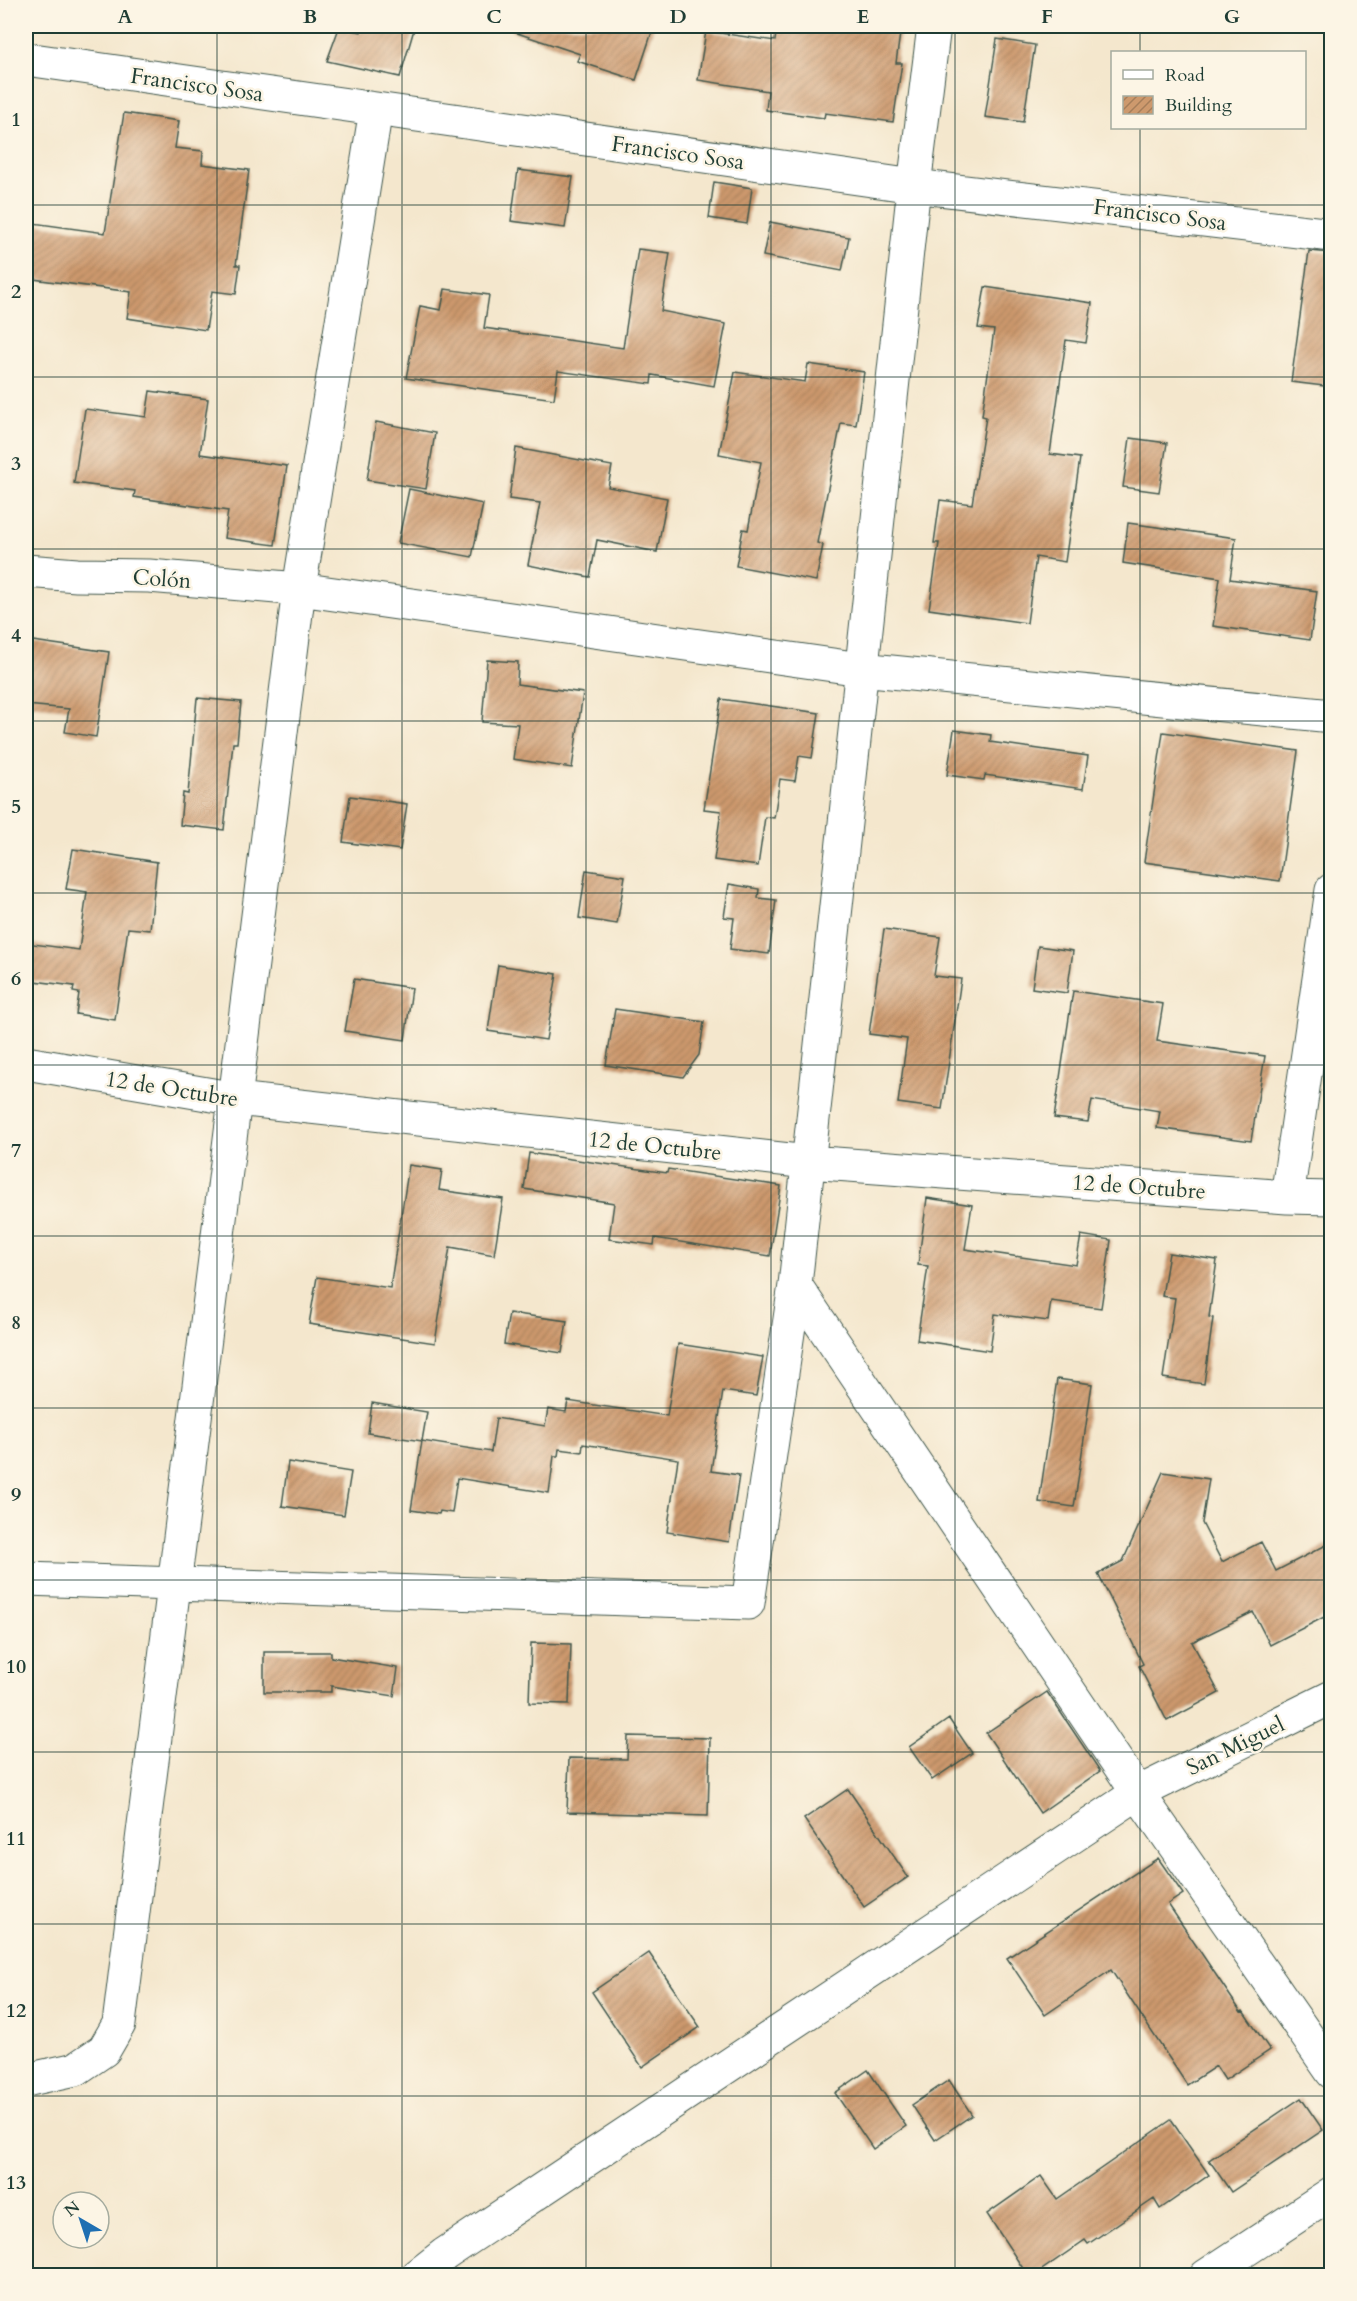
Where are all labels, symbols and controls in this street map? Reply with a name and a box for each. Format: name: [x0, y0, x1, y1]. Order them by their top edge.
text: A: [117, 3, 133, 30]
text: B: [303, 3, 317, 30]
text: C: [486, 3, 502, 30]
text: D: [669, 3, 687, 30]
text: E: [857, 3, 869, 30]
text: F: [1041, 3, 1053, 30]
text: G: [1224, 3, 1240, 30]
legend: [1111, 51, 1306, 129]
street label: Francisco Sosa: [129, 61, 266, 109]
text: Road: [1165, 63, 1205, 88]
text: Building: [1165, 93, 1233, 118]
text: 1: [11, 106, 21, 133]
street label: Francisco Sosa: [610, 129, 747, 177]
street label: Francisco Sosa: [1092, 192, 1229, 238]
text: 2: [11, 278, 21, 305]
text: 3: [11, 450, 21, 477]
street label: Colón: [132, 562, 193, 596]
text: 4: [11, 622, 21, 649]
text: 5: [11, 793, 21, 820]
text: 6: [11, 965, 21, 992]
street label: 12 de Octubre: [103, 1064, 240, 1114]
street label: 12 de Octubre: [587, 1124, 723, 1168]
text: 7: [11, 1137, 21, 1164]
street label: 12 de Octubre: [1071, 1167, 1207, 1207]
text: 8: [11, 1309, 21, 1336]
text: 9: [11, 1481, 21, 1508]
text: 10: [6, 1653, 26, 1680]
street label: San Miguel: [1181, 1709, 1290, 1783]
text: 11: [6, 1825, 26, 1852]
text: 12: [6, 1997, 26, 2024]
text: 13: [6, 2169, 26, 2196]
north arrow: [51, 2190, 111, 2250]
text: N: [60, 2196, 85, 2222]

